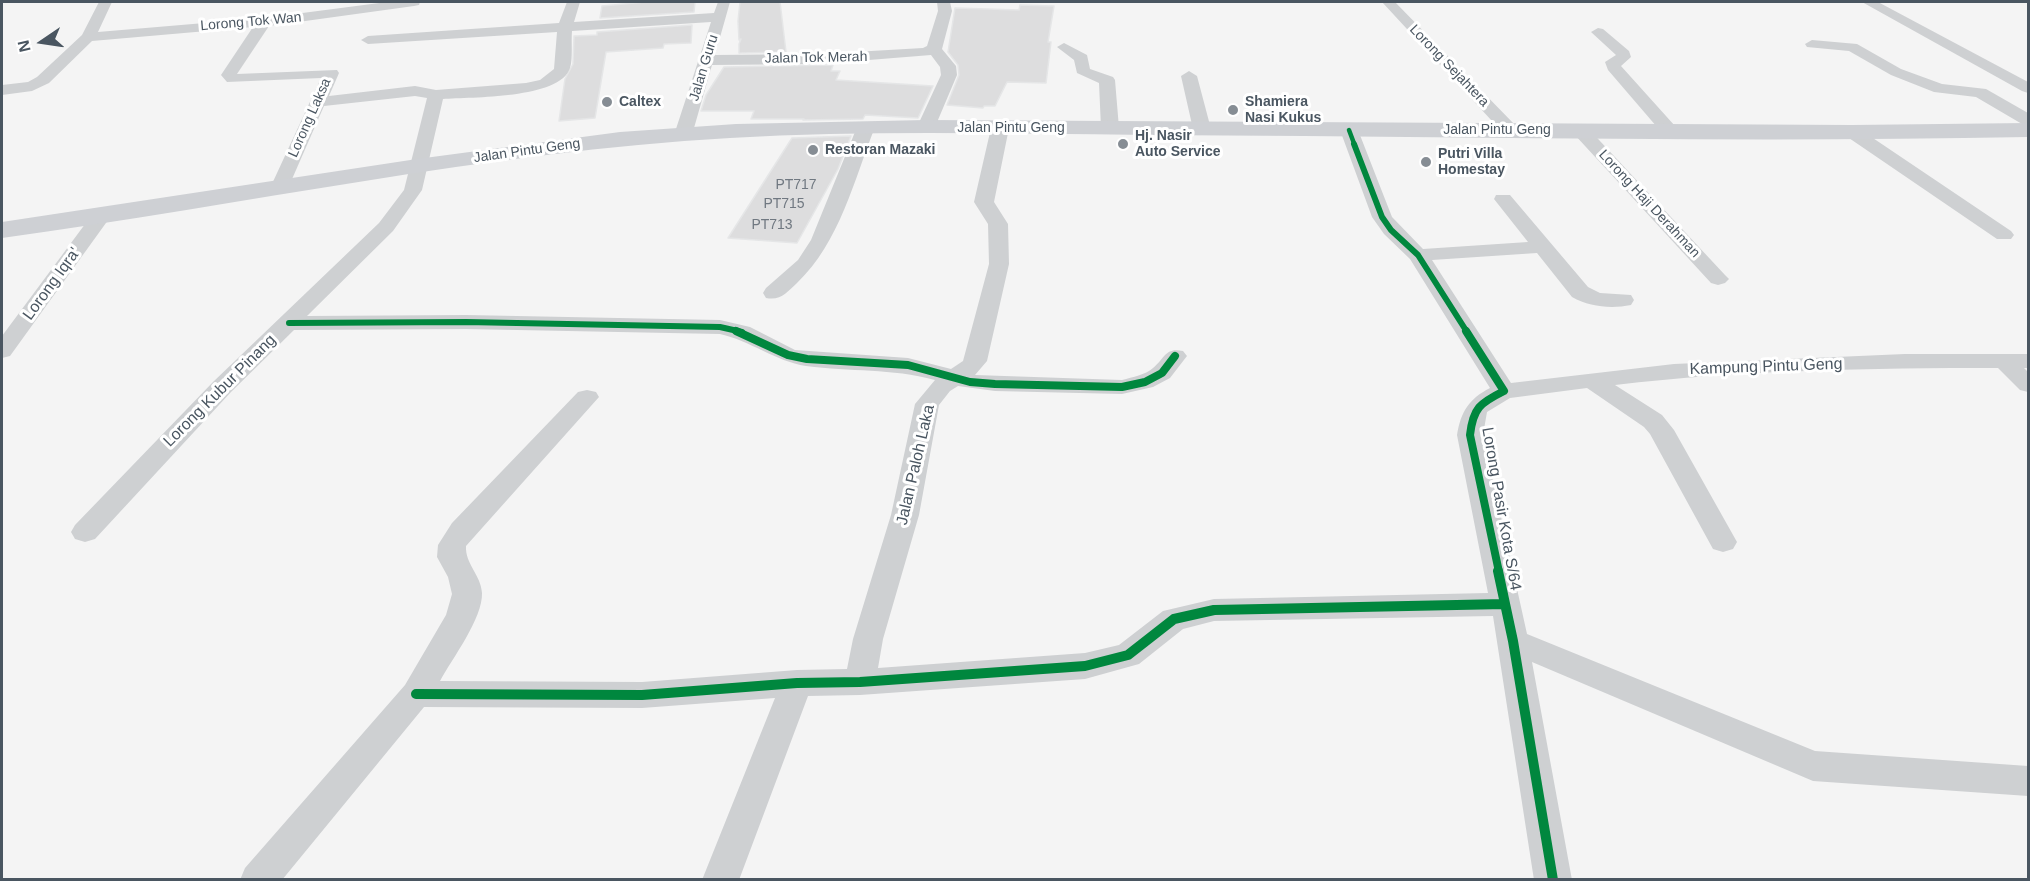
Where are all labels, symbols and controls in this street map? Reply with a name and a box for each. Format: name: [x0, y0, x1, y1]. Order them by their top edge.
street label: Lorong Tok Wan: [200, 9, 302, 35]
north arrow: [12, 12, 72, 72]
street label: Lorong Sejahtera: [1406, 22, 1492, 110]
street label: Jalan Guru: [686, 33, 722, 103]
text: N: [14, 39, 34, 54]
street label: Jalan Tok Merah: [765, 49, 867, 67]
street label: Lorong Laksa: [285, 76, 335, 160]
place label: Caltex: [619, 94, 661, 110]
place label: Shamiera Nasi Kukus: [1245, 94, 1321, 126]
marker: Caltex: [600, 95, 614, 109]
marker: Shamiera Nasi Kukus: [1226, 103, 1240, 117]
street label: Jalan Pintu Geng: [957, 120, 1065, 136]
street label: Jalan Pintu Geng: [1443, 122, 1551, 138]
place label: Hj. Nasir Auto Service: [1135, 128, 1221, 160]
street label: Jalan Pintu Geng: [473, 135, 581, 167]
marker: Hj. Nasir Auto Service: [1116, 137, 1130, 151]
place label: Restoran Mazaki: [825, 142, 935, 158]
marker: Restoran Mazaki: [806, 143, 820, 157]
place label: Putri Villa Homestay: [1438, 146, 1505, 178]
street label: Lorong Haji Derahman: [1595, 147, 1703, 261]
marker: Putri Villa Homestay: [1419, 155, 1433, 169]
house number: PT717: [775, 177, 817, 193]
house number: PT715: [763, 196, 805, 212]
house number: PT713: [751, 217, 793, 233]
street label: Lorong Iqra': [19, 244, 85, 324]
street label: Lorong Kubur Pinang: [160, 331, 280, 451]
street label: Kampung Pintu Geng: [1689, 355, 1843, 379]
street label: Jalan Paloh Laka: [893, 403, 939, 527]
street label: Lorong Pasir Kota S/64: [1477, 426, 1525, 592]

